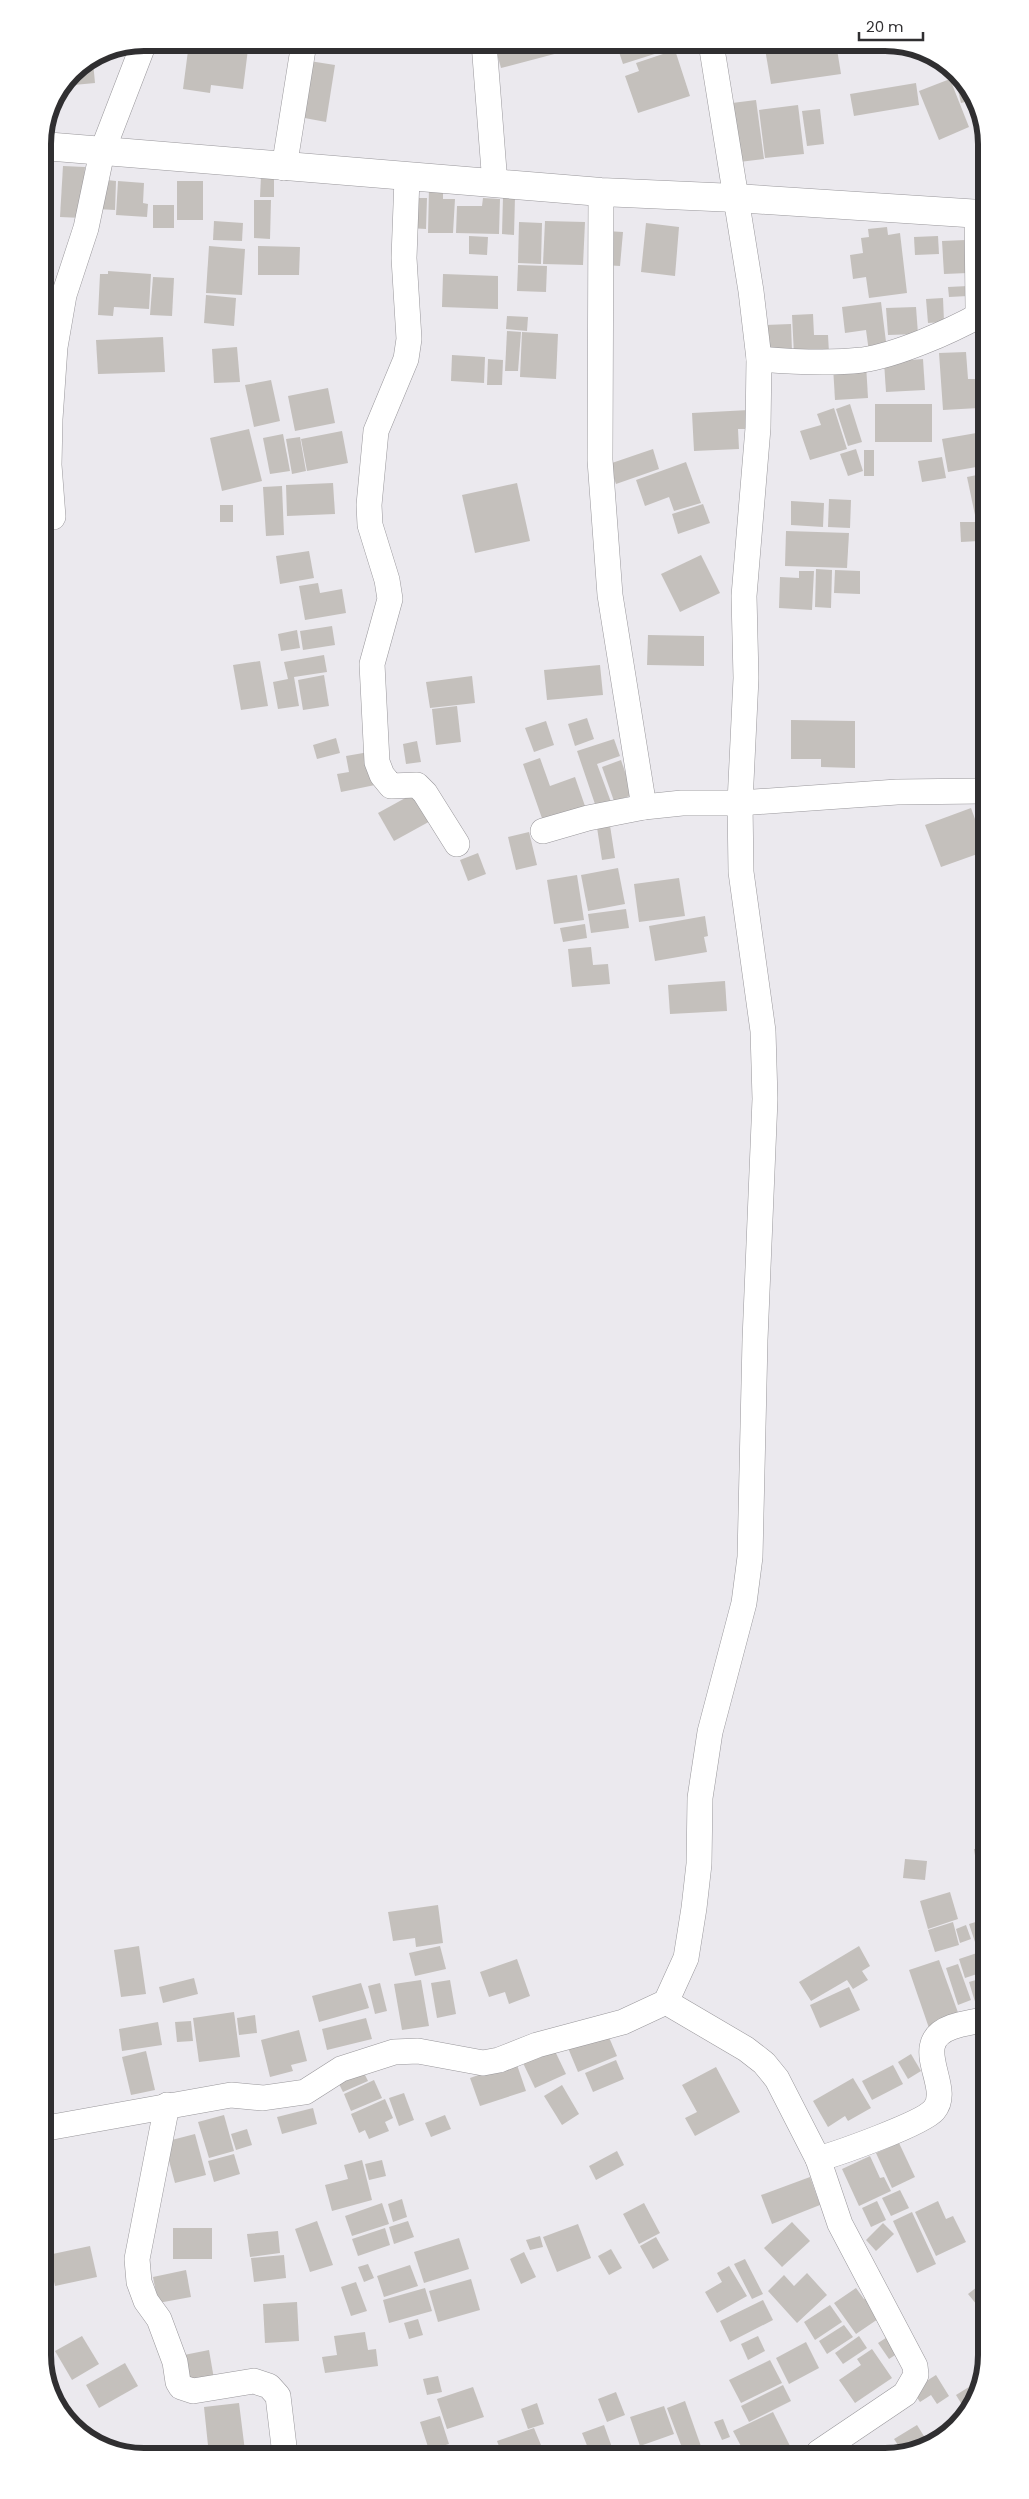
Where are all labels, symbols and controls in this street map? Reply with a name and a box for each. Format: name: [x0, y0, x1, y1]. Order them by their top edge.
scale bar: [859, 10, 923, 42]
text: 20 m: [866, 16, 904, 37]

